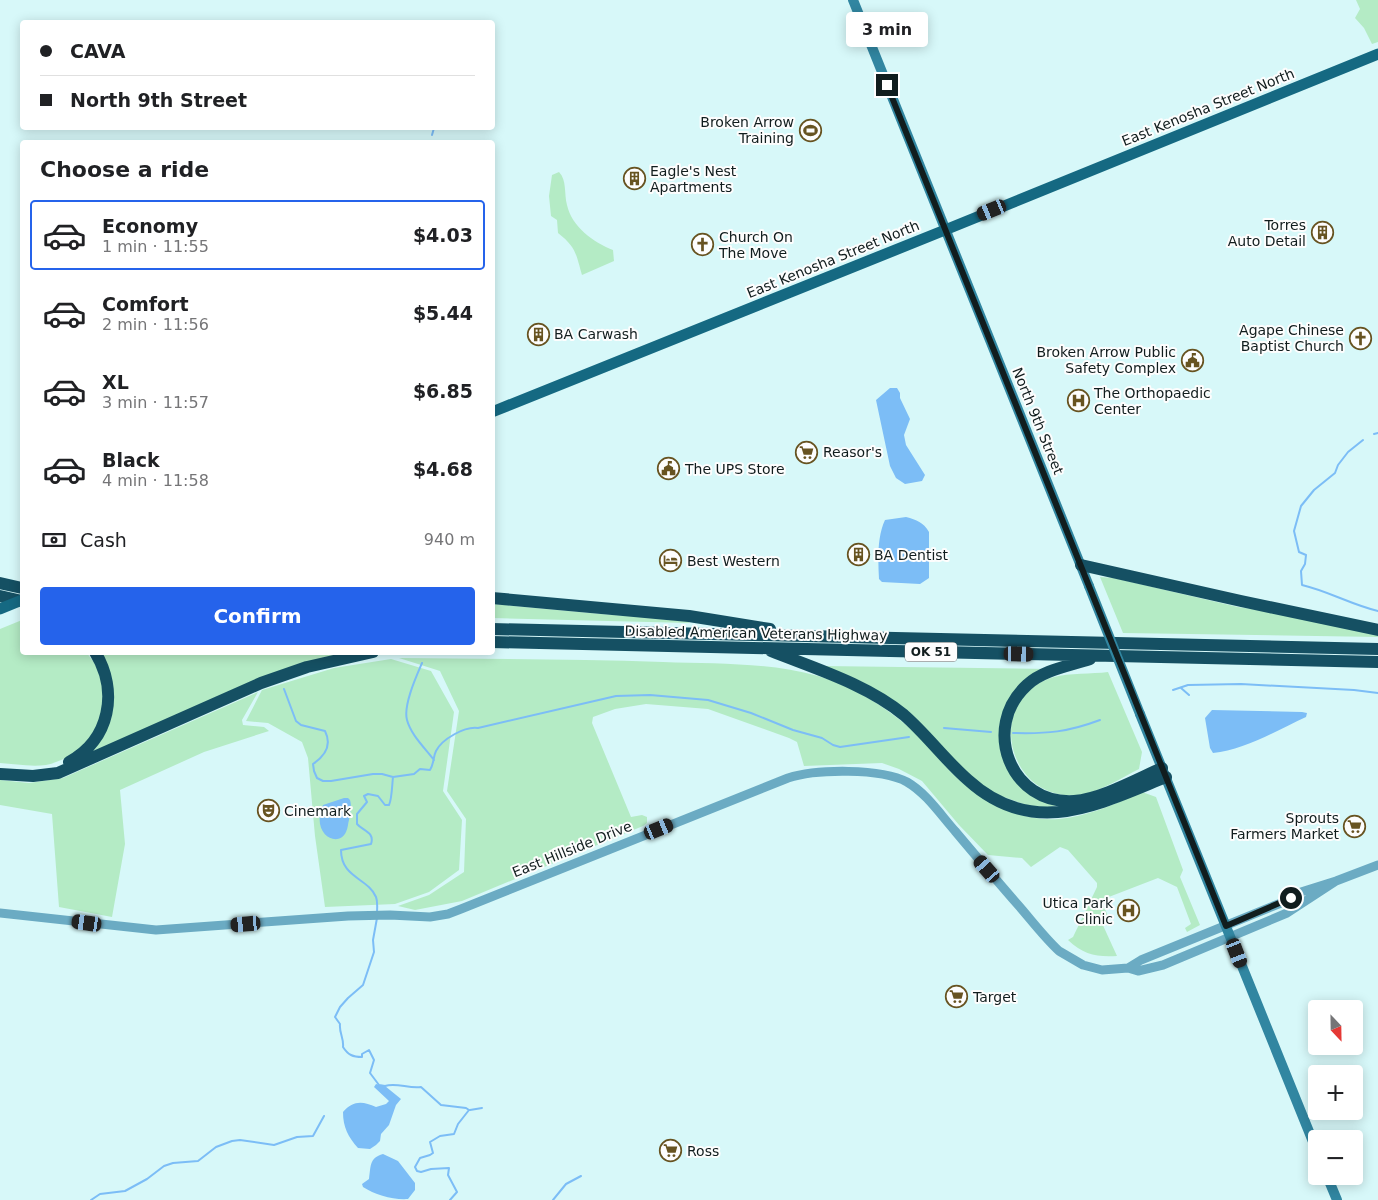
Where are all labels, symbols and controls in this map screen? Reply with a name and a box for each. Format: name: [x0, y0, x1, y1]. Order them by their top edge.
callout: 3 min: [846, 12, 928, 48]
text: 3 min: [862, 20, 912, 39]
text: CAVA: [70, 40, 125, 62]
street label: East Kenosha Street North: [1119, 65, 1297, 149]
route end: [876, 74, 898, 96]
text: North 9th Street: [70, 89, 247, 111]
place label: Broken Arrow Training: [700, 114, 794, 146]
sports icon: Broken Arrow Training: [798, 118, 822, 142]
text: Choose a ride: [40, 157, 209, 182]
place label: Eagle's Nest Apartments: [650, 163, 737, 195]
building icon: Eagle's Nest Apartments: [622, 167, 646, 191]
car: [975, 197, 1008, 223]
icon: car: [42, 213, 87, 258]
text: Economy: [102, 215, 198, 237]
street label: East Kenosha Street North: [744, 217, 922, 301]
place label: Torres Auto Detail: [1228, 217, 1306, 249]
building icon: Torres Auto Detail: [1310, 221, 1334, 245]
text: $4.03: [413, 224, 473, 246]
place label: Church On The Move: [718, 229, 793, 261]
church icon: Church On The Move: [691, 233, 715, 257]
text: 1 min · 11:55: [102, 237, 209, 256]
icon: car: [42, 291, 87, 336]
text: Comfort: [102, 293, 189, 315]
text: $5.44: [413, 302, 473, 324]
text: 2 min · 11:56: [102, 315, 209, 334]
building icon: BA Carwash: [526, 322, 550, 346]
place label: Agape Chinese Baptist Church: [1239, 322, 1344, 354]
place label: BA Carwash: [554, 326, 638, 342]
church icon: Agape Chinese Baptist Church: [1348, 326, 1372, 350]
place label: Broken Arrow Public Safety Complex: [1036, 344, 1176, 376]
public building icon: Broken Arrow Public Safety Complex: [1180, 348, 1204, 372]
street label: North 9th Street: [1009, 365, 1067, 477]
icon: car: [42, 369, 87, 414]
text: XL: [102, 371, 129, 393]
text: $6.85: [413, 380, 473, 402]
place label: The Orthopaedic Center: [1093, 385, 1211, 417]
hospital icon: The Orthopaedic Center: [1066, 389, 1090, 413]
text: 3 min · 11:57: [102, 393, 209, 412]
supermarket icon: Reasor's: [795, 440, 819, 464]
place label: Reasor's: [823, 444, 882, 460]
icon: car: [42, 447, 87, 492]
text: Black: [102, 449, 160, 471]
public building icon: The UPS Store: [657, 457, 681, 481]
text: $4.68: [413, 458, 473, 480]
place label: The UPS Store: [684, 461, 785, 477]
text: 4 min · 11:58: [102, 471, 209, 490]
icon: cash: [40, 526, 68, 554]
text: Cash: [80, 529, 127, 551]
text: 940 m: [424, 530, 475, 549]
building icon: BA Dentist: [846, 543, 870, 567]
place label: BA Dentist: [874, 547, 949, 563]
hotel icon: Best Western: [659, 549, 683, 573]
place label: Best Western: [687, 553, 780, 569]
button: Confirm: [40, 587, 475, 645]
street label: Disabled American Veterans Highway: [624, 623, 888, 643]
road number: OK 51: [905, 642, 957, 662]
car: [1003, 646, 1034, 662]
theatre icon: Cinemark: [256, 799, 280, 823]
place label: Cinemark: [284, 803, 352, 819]
place label: Sprouts Farmers Market: [1230, 810, 1340, 842]
supermarket icon: Sprouts Farmers Market: [1343, 814, 1367, 838]
car: [642, 816, 675, 842]
street label: East Hillside Drive: [510, 818, 634, 880]
car: [971, 853, 1002, 885]
route start: [1280, 887, 1302, 909]
place label: Utica Park Clinic: [1042, 895, 1114, 927]
hospital icon: Utica Park Clinic: [1117, 899, 1141, 923]
car: [71, 913, 102, 933]
car: [230, 915, 261, 933]
car: [1224, 936, 1249, 970]
supermarket icon: Target: [945, 985, 969, 1009]
place label: Target: [972, 989, 1017, 1005]
north arrow: [1308, 1000, 1362, 1055]
map controls: [1308, 1000, 1363, 1185]
button: +: [1308, 1065, 1363, 1120]
button: −: [1308, 1130, 1363, 1185]
supermarket icon: Ross: [659, 1139, 683, 1163]
place label: Ross: [687, 1143, 719, 1159]

